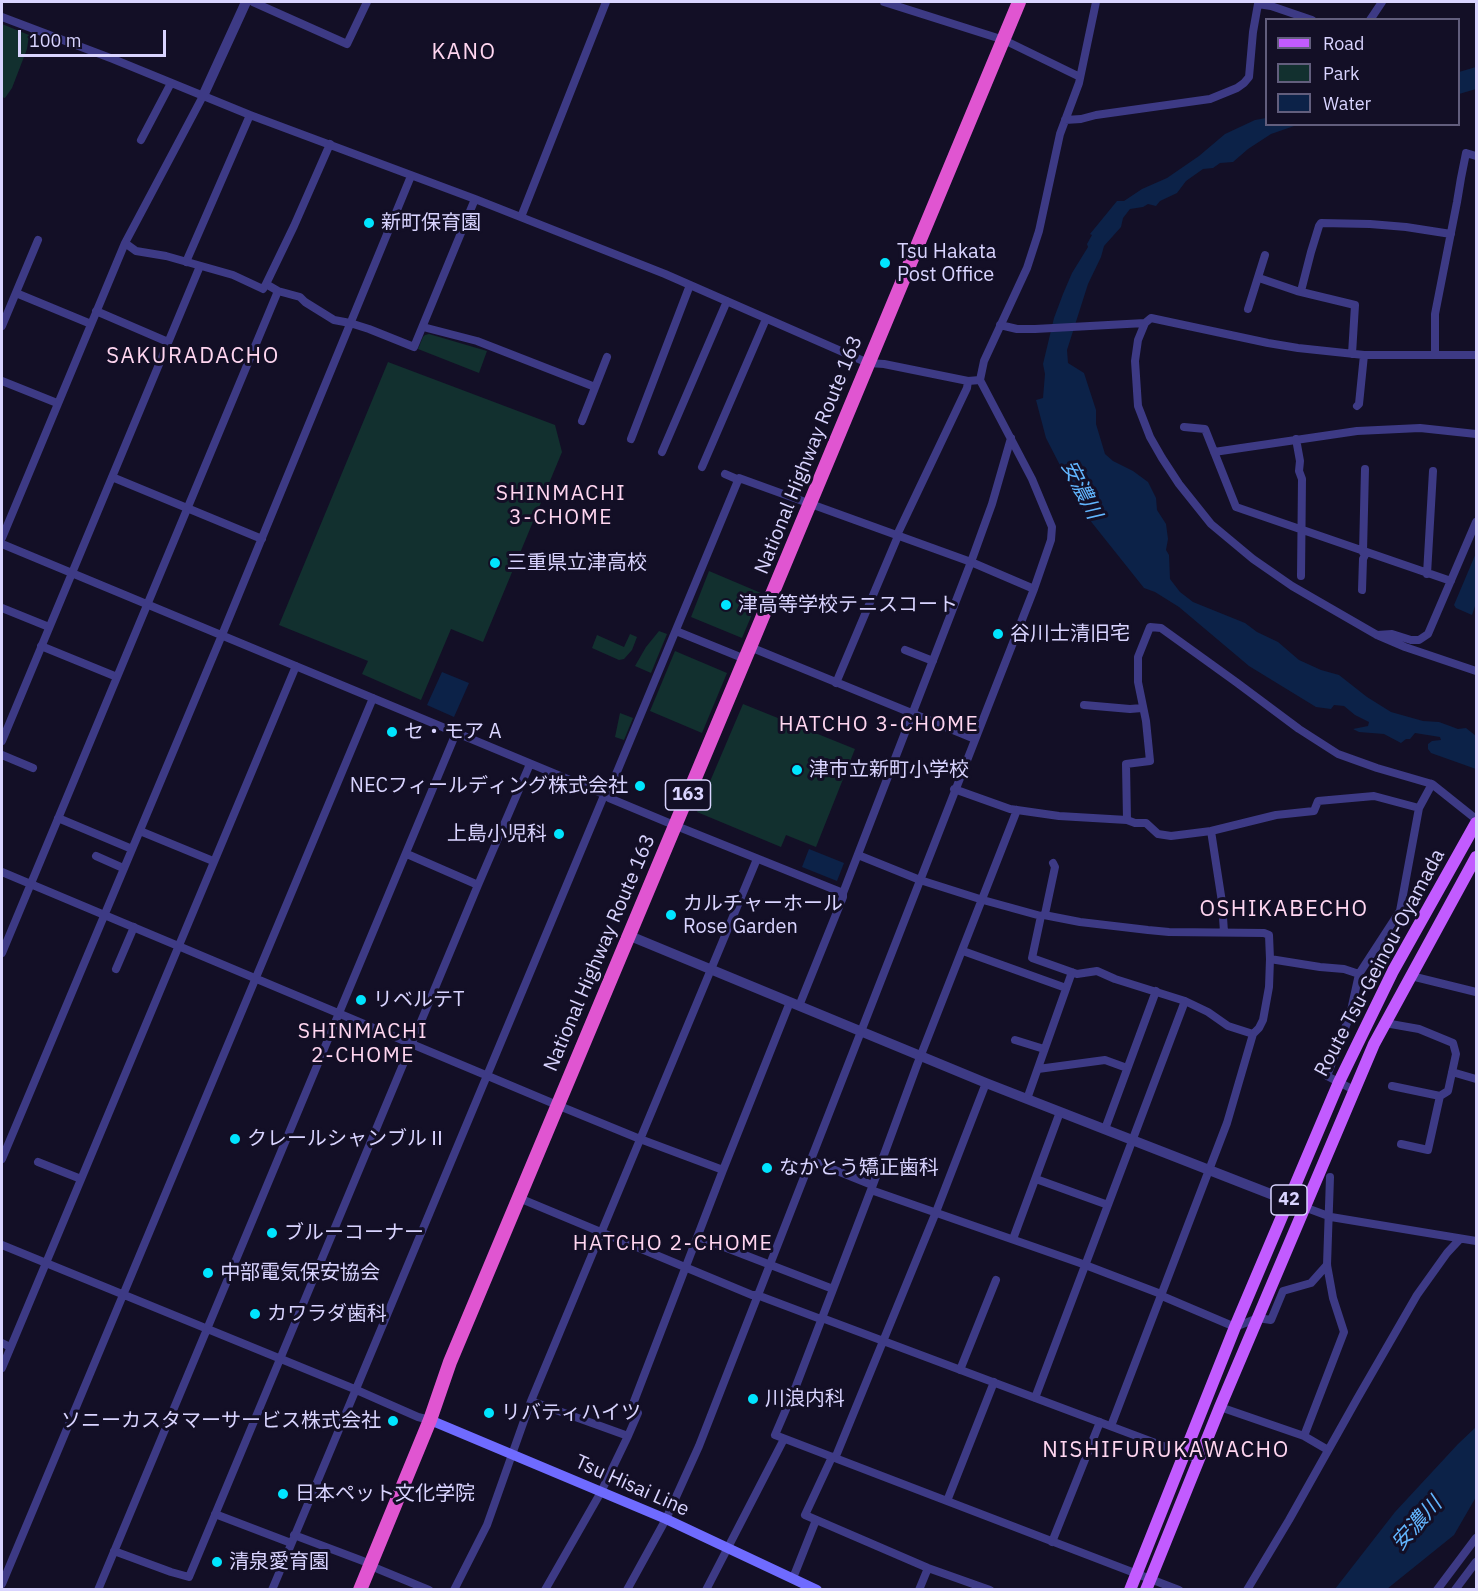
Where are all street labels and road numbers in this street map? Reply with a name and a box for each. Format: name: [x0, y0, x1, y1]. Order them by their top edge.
street label: National Highway Route 163: [750, 332, 868, 578]
road number: 163: [666, 780, 710, 810]
street label: National Highway Route 163: [539, 831, 661, 1075]
street label: Route Tsu-Geinou-Oyamada: [1310, 845, 1450, 1081]
road number: 42: [1271, 1185, 1307, 1215]
street label: Tsu Hisai Line: [571, 1450, 693, 1522]

